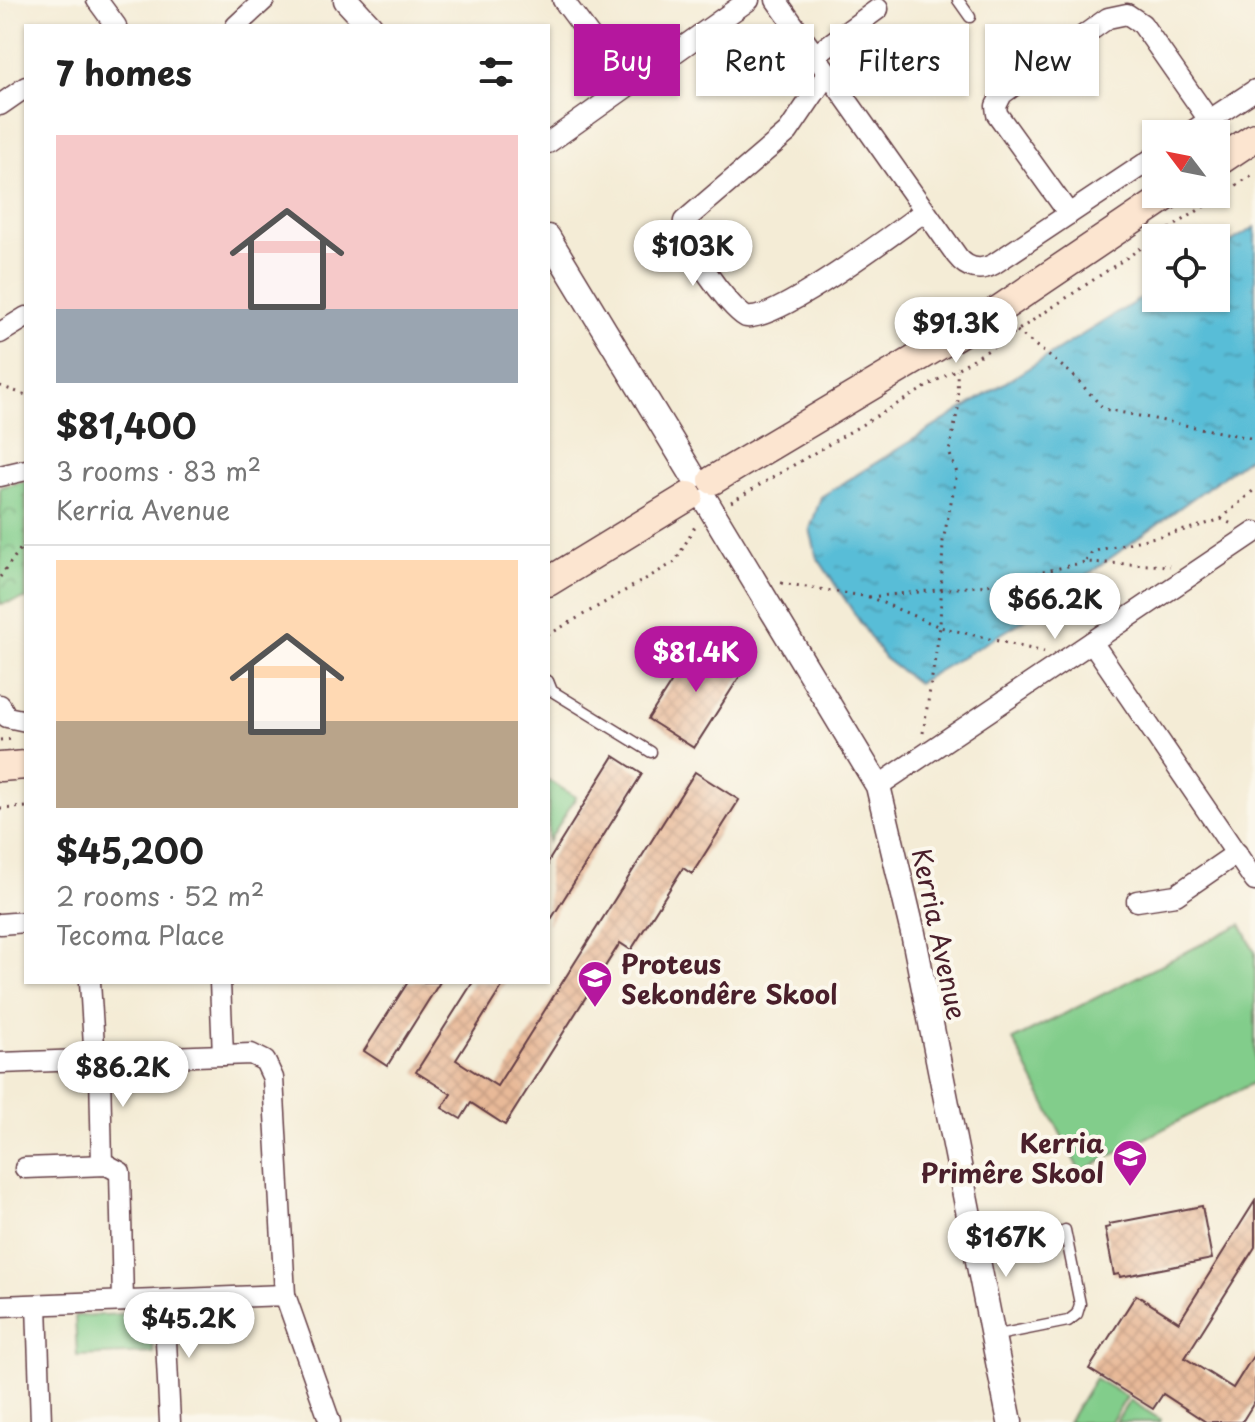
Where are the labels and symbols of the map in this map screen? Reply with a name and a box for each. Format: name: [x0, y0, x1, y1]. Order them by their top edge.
north arrow: [1142, 120, 1230, 208]
pin: $103K: [637, 220, 749, 288]
pin: $91.3K: [891, 297, 1021, 365]
pin: $66.2K: [990, 573, 1120, 641]
pin: $81.4K: [631, 626, 761, 694]
street label: Kerria Avenue: [903, 845, 977, 1023]
place label: Proteus Sekondêre Skool: [621, 944, 838, 1013]
school or university icon: Proteus Sekondêre Skool: [576, 959, 614, 1009]
pin: $86.2K: [58, 1041, 188, 1109]
place label: Kerria Primêre Skool: [921, 1123, 1104, 1192]
school or university icon: Kerria Primêre Skool: [1111, 1138, 1149, 1188]
pin: $167K: [950, 1211, 1062, 1279]
pin: $45.2K: [124, 1292, 254, 1360]

